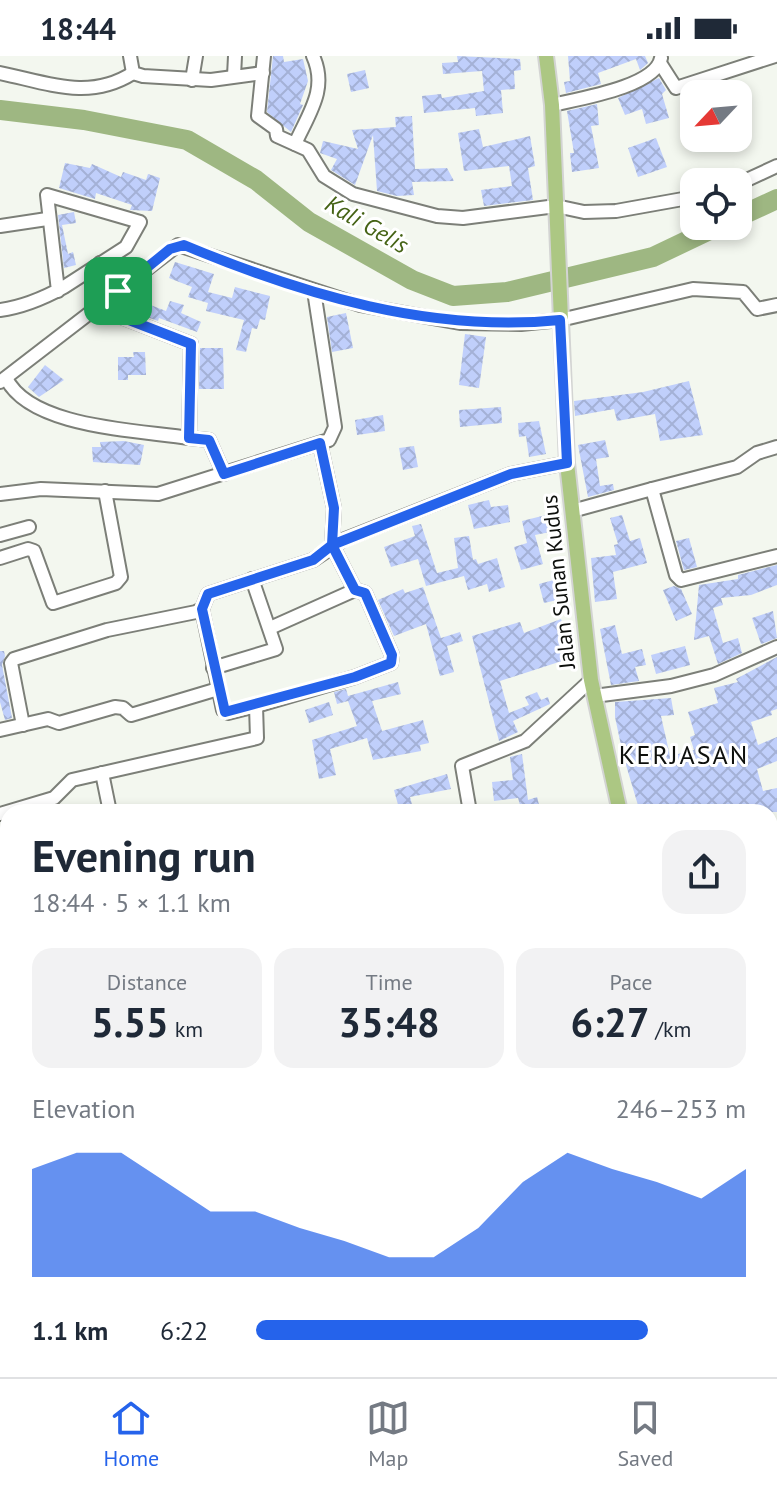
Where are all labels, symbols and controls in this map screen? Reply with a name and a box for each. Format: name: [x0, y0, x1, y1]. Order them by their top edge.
text: 18:44: [40, 9, 116, 48]
north arrow: [680, 80, 752, 152]
map controls: [680, 80, 752, 240]
button: locate: [680, 168, 752, 240]
water label: Kali Gelis: [320, 188, 415, 260]
pin: [84, 257, 152, 325]
icon: arrive: [96, 269, 140, 313]
street label: Jalan Sunan Kudus: [535, 494, 581, 671]
district label: KERJASAN: [619, 738, 749, 771]
text: Evening run: [32, 827, 256, 884]
button: share: [662, 830, 746, 914]
text: 18:44 · 5 × 1.1 km: [32, 886, 231, 919]
text: Distance: [107, 968, 187, 996]
text: Time: [365, 968, 413, 996]
text: Pace: [609, 968, 653, 996]
text: 5.55: [91, 996, 169, 1048]
text: 35:48: [338, 996, 440, 1048]
text: 6:27: [571, 996, 649, 1048]
text: km: [169, 1015, 203, 1043]
text: /km: [649, 1015, 691, 1043]
text: Elevation: [32, 1092, 136, 1125]
text: 246–253 m: [616, 1092, 746, 1125]
text: 1.1 km: [32, 1314, 108, 1347]
text: 6:22: [160, 1314, 208, 1347]
tab: Home: [104, 1396, 159, 1472]
tab: Map: [366, 1396, 410, 1472]
tab: Saved: [617, 1396, 673, 1472]

